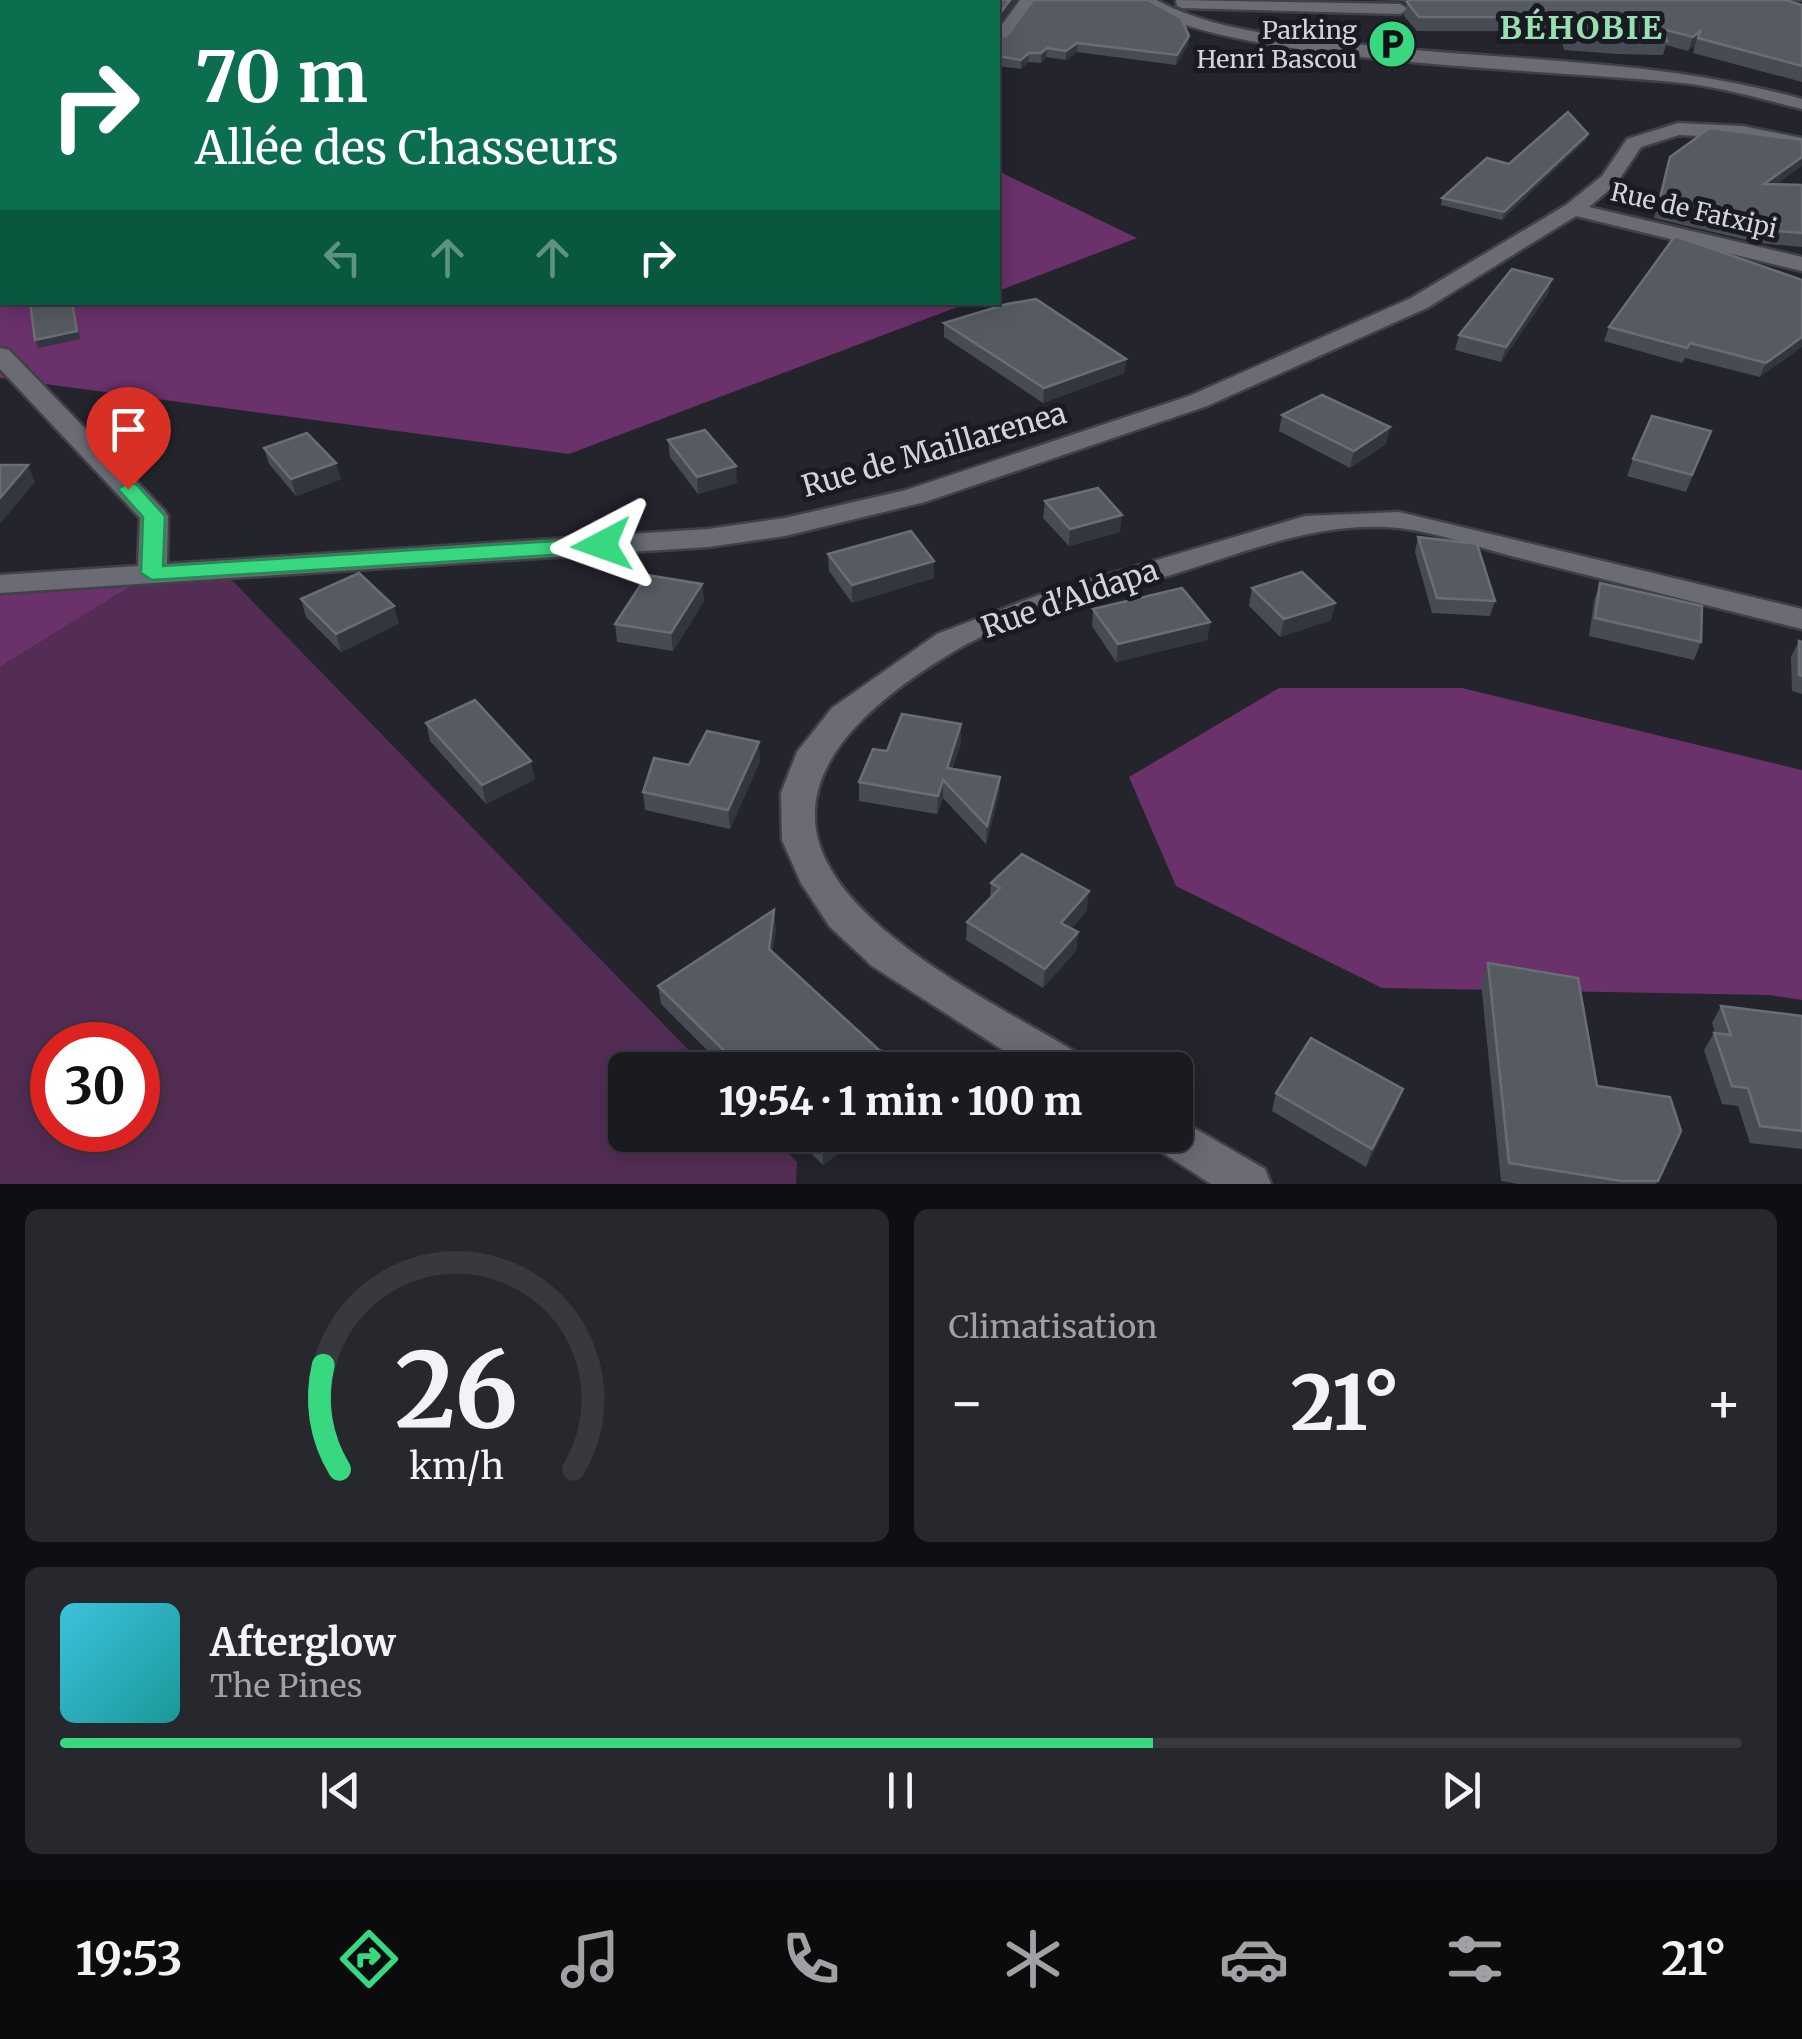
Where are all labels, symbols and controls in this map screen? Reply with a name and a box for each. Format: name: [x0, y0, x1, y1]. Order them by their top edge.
district label: BÉHOBIE: [1500, 8, 1664, 48]
place label: Parking Henri Bascou: [1197, 14, 1357, 75]
parking icon: Parking Henri Bascou: [1366, 18, 1418, 70]
text: 70 m: [195, 33, 368, 121]
icon: right: [30, 40, 160, 170]
text: Allée des Chasseurs: [195, 120, 619, 176]
street label: Rue de Fatxipi: [1608, 175, 1780, 245]
icon: left: [315, 230, 370, 285]
icon: ahead: [420, 230, 475, 285]
icon: ahead: [525, 230, 580, 285]
icon: right: [630, 230, 685, 285]
pin: [86, 387, 171, 490]
street label: Rue de Maillarenea: [797, 393, 1070, 505]
icon: arrive: [101, 402, 156, 457]
position arrow: [550, 493, 654, 597]
street label: Rue d'Aldapa: [977, 550, 1163, 646]
speed limit sign: 30: [30, 1022, 160, 1152]
text: 19:54 · 1 min · 100 m: [719, 1078, 1082, 1125]
text: Climatisation: [949, 1307, 1157, 1347]
text: 26: [395, 1325, 518, 1455]
text: 21°: [1291, 1356, 1400, 1450]
text: −: [949, 1368, 985, 1437]
text: +: [1705, 1368, 1742, 1437]
text: km/h: [409, 1444, 504, 1489]
text: Afterglow: [210, 1619, 396, 1666]
text: The Pines: [210, 1666, 362, 1706]
icon: previous: [313, 1763, 368, 1818]
icon: pause: [873, 1763, 928, 1818]
icon: next: [1434, 1763, 1489, 1818]
icon: directions: [334, 1924, 404, 1994]
icon: music: [555, 1924, 625, 1994]
icon: phone: [776, 1924, 846, 1994]
icon: climate: [998, 1924, 1068, 1994]
icon: car: [1219, 1924, 1289, 1994]
icon: filters: [1440, 1924, 1510, 1994]
text: 19:53: [76, 1931, 183, 1987]
text: 21°: [1661, 1931, 1726, 1987]

